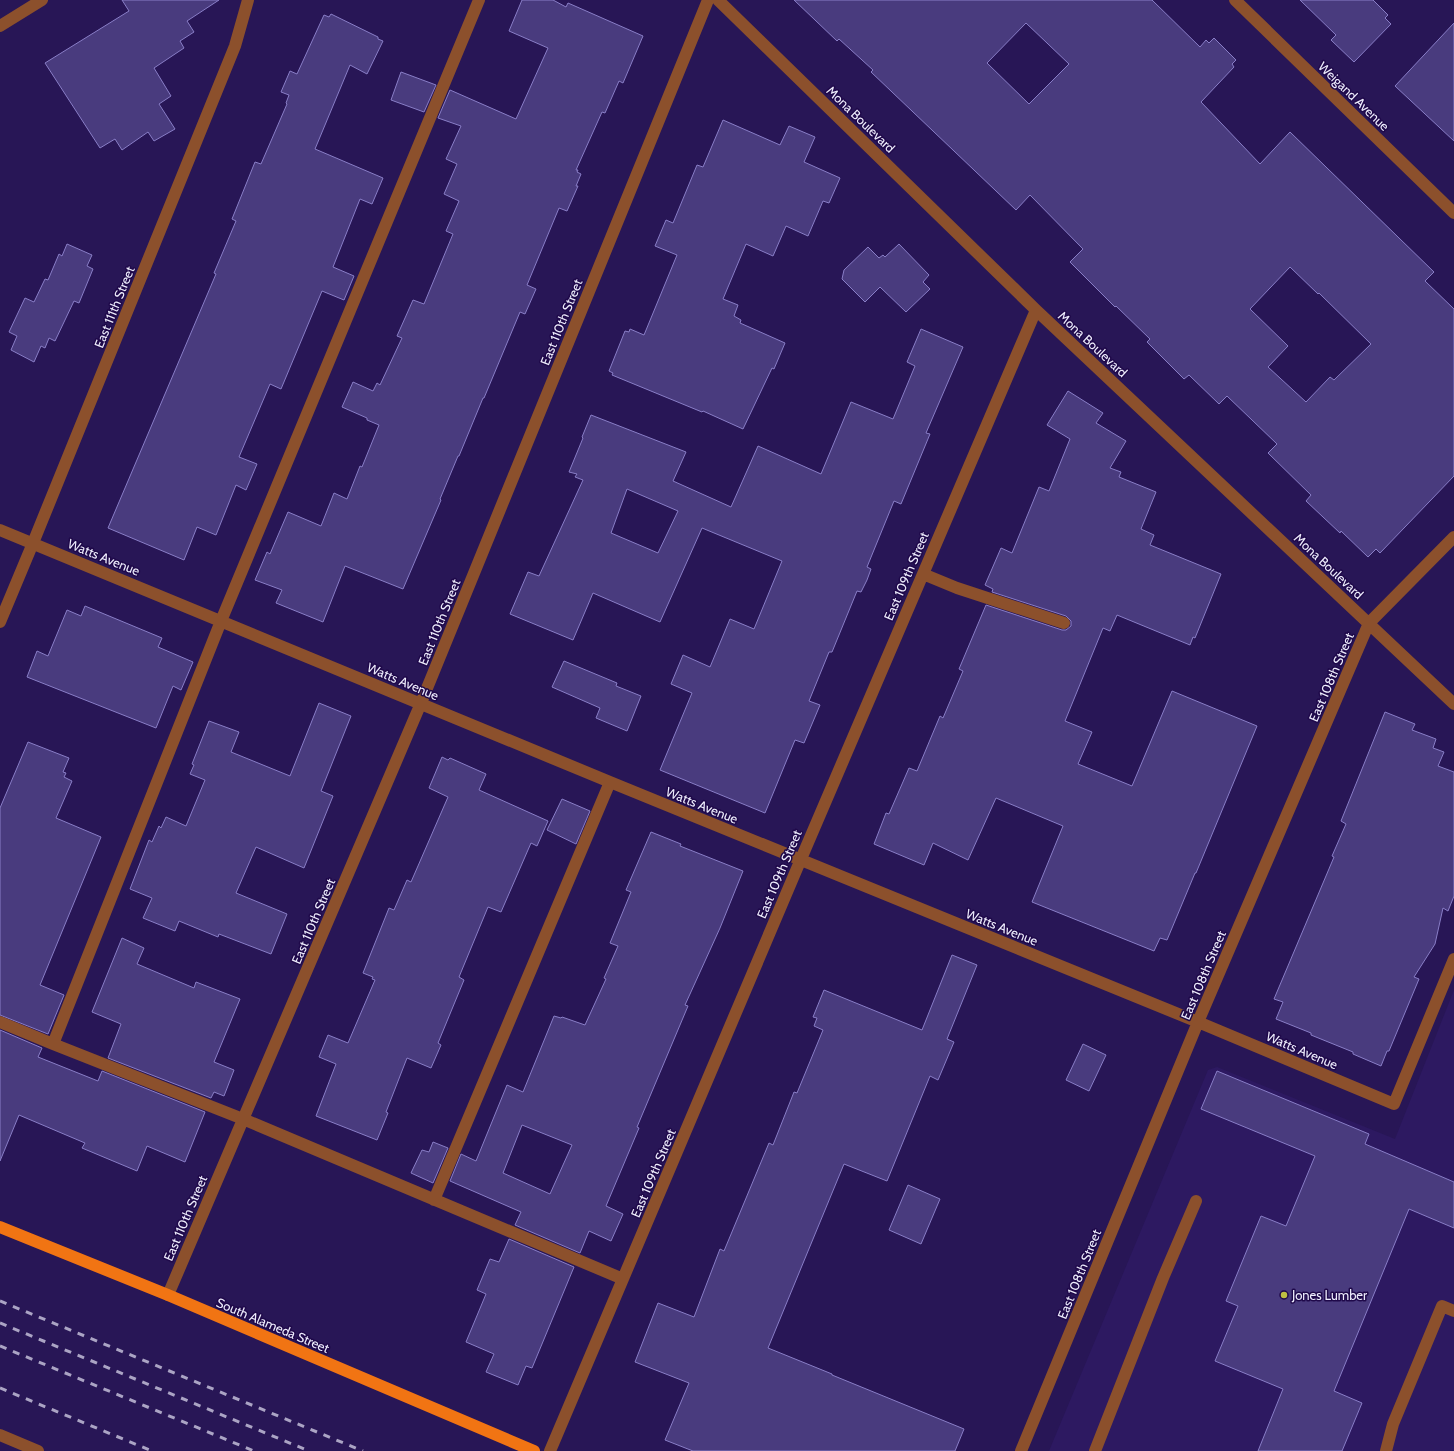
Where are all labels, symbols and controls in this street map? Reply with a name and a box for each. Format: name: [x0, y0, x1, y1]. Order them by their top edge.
street label: Weigand Avenue: [1315, 58, 1393, 134]
street label: Mona Boulevard: [823, 82, 899, 156]
street label: East 111th Street: [90, 263, 138, 350]
street label: East 110th Street: [536, 276, 586, 367]
street label: Mona Boulevard: [1055, 308, 1131, 380]
street label: East 109th Street: [880, 529, 932, 623]
street label: Mona Boulevard: [1291, 530, 1367, 602]
street label: Watts Avenue: [66, 535, 143, 579]
street label: East 110th Street: [414, 576, 464, 667]
street label: East 108th Street: [1305, 630, 1357, 724]
street label: Watts Avenue: [365, 659, 442, 703]
street label: Watts Avenue: [664, 783, 741, 827]
street label: East 109th Street: [753, 827, 805, 921]
street label: East 110th Street: [288, 875, 338, 966]
street label: Watts Avenue: [964, 905, 1041, 949]
street label: East 108th Street: [1177, 928, 1229, 1022]
street label: Watts Avenue: [1264, 1028, 1341, 1072]
street label: East 109th Street: [627, 1126, 679, 1220]
street label: East 110th Street: [160, 1172, 210, 1263]
street label: East 108th Street: [1054, 1226, 1104, 1321]
place label: Jones Lumber: [1291, 1287, 1368, 1303]
marker: Jones Lumber: [1279, 1290, 1289, 1300]
street label: South Alameda Street: [214, 1294, 332, 1356]

